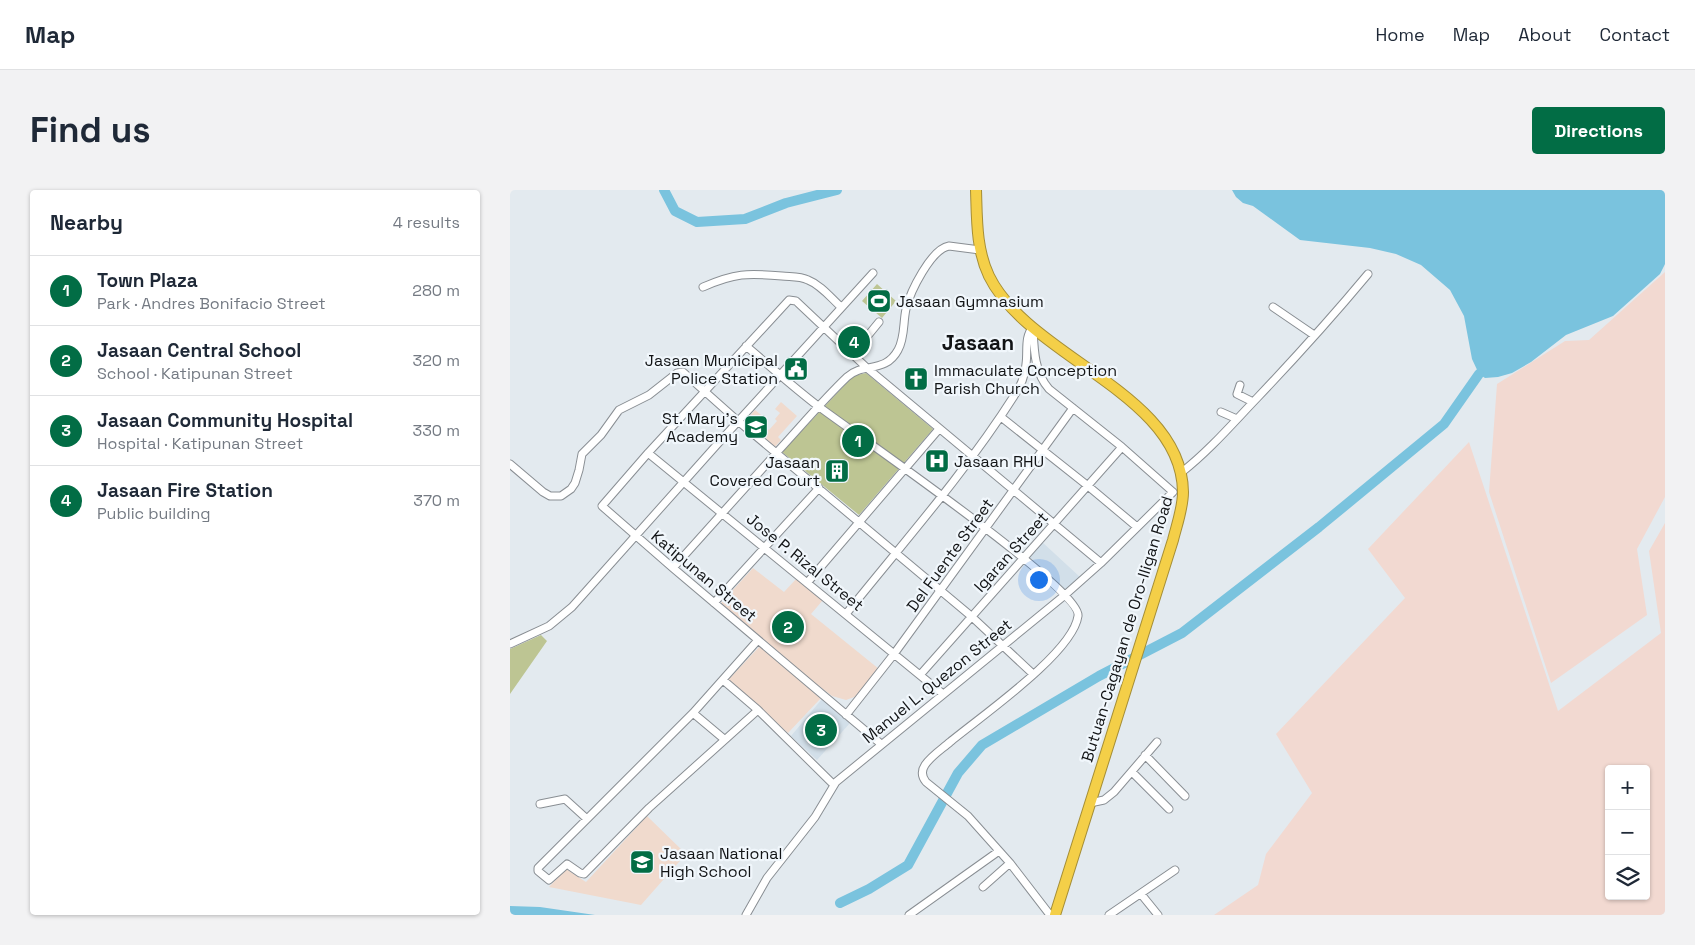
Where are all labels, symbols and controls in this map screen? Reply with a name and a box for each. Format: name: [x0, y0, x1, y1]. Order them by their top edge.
text: Map: [25, 19, 75, 50]
text: Home: [1376, 23, 1425, 46]
text: Map: [1453, 23, 1490, 46]
text: About: [1518, 23, 1572, 46]
text: Contact: [1600, 23, 1670, 46]
button: Directions: [1532, 107, 1665, 154]
text: Find us: [30, 108, 151, 152]
text: Nearby: [50, 209, 123, 236]
text: 4 results: [393, 212, 460, 233]
text: Town Plaza: [97, 268, 198, 293]
text: 1: [62, 280, 70, 301]
text: 280 m: [412, 280, 460, 301]
sports icon: Jasaan Gymnasium: [866, 288, 892, 314]
place label: Jasaan Gymnasium: [896, 291, 1044, 312]
text: Park · Andres Bonifacio Street: [97, 293, 326, 314]
pin: 4: [838, 323, 870, 361]
district label: Jasaan: [942, 329, 1014, 356]
text: Jasaan Central School: [97, 338, 301, 363]
text: 2: [61, 350, 71, 371]
text: 320 m: [413, 350, 460, 371]
place label: Jasaan Municipal Police Station: [645, 350, 778, 389]
public building icon: Jasaan Municipal Police Station: [783, 356, 809, 382]
place label: Immaculate Conception Parish Church: [934, 360, 1117, 399]
text: School · Katipunan Street: [97, 363, 293, 384]
church icon: Immaculate Conception Parish Church: [903, 366, 929, 392]
text: Jasaan Community Hospital: [97, 408, 353, 433]
place label: St. Mary's Academy: [662, 408, 738, 447]
school or university icon: St. Mary's Academy: [743, 414, 769, 440]
text: 3: [61, 420, 71, 441]
text: 330 m: [413, 420, 460, 441]
pin: 1: [842, 422, 874, 460]
text: Hospital · Katipunan Street: [97, 433, 303, 454]
hospital icon: Jasaan RHU: [924, 448, 950, 474]
place label: Jasaan RHU: [954, 451, 1044, 472]
place label: Jasaan Covered Court: [709, 452, 820, 491]
building icon: Jasaan Covered Court: [824, 458, 850, 484]
text: Jasaan Fire Station: [97, 478, 273, 503]
text: 4: [61, 490, 71, 511]
text: 370 m: [413, 490, 460, 511]
street label: Butuan-Cagayan de Oro-Iligan Road: [1076, 493, 1178, 765]
street label: Del Fuente Street: [902, 494, 998, 616]
text: Public building: [97, 503, 210, 524]
street label: Igaran Street: [969, 507, 1053, 597]
street label: Jose P. Rizal Street: [742, 508, 868, 616]
street label: Katipunan Street: [647, 526, 761, 626]
your location: [1026, 567, 1052, 593]
pin: 2: [772, 608, 804, 646]
street label: Manuel L. Quezon Street: [858, 614, 1016, 748]
pin: 3: [805, 711, 837, 749]
map controls: [1605, 765, 1650, 900]
button: +: [1605, 765, 1650, 810]
button: −: [1605, 810, 1650, 855]
place label: Jasaan National High School: [660, 843, 782, 882]
school or university icon: Jasaan National High School: [629, 849, 655, 875]
button: layers: [1605, 855, 1650, 900]

